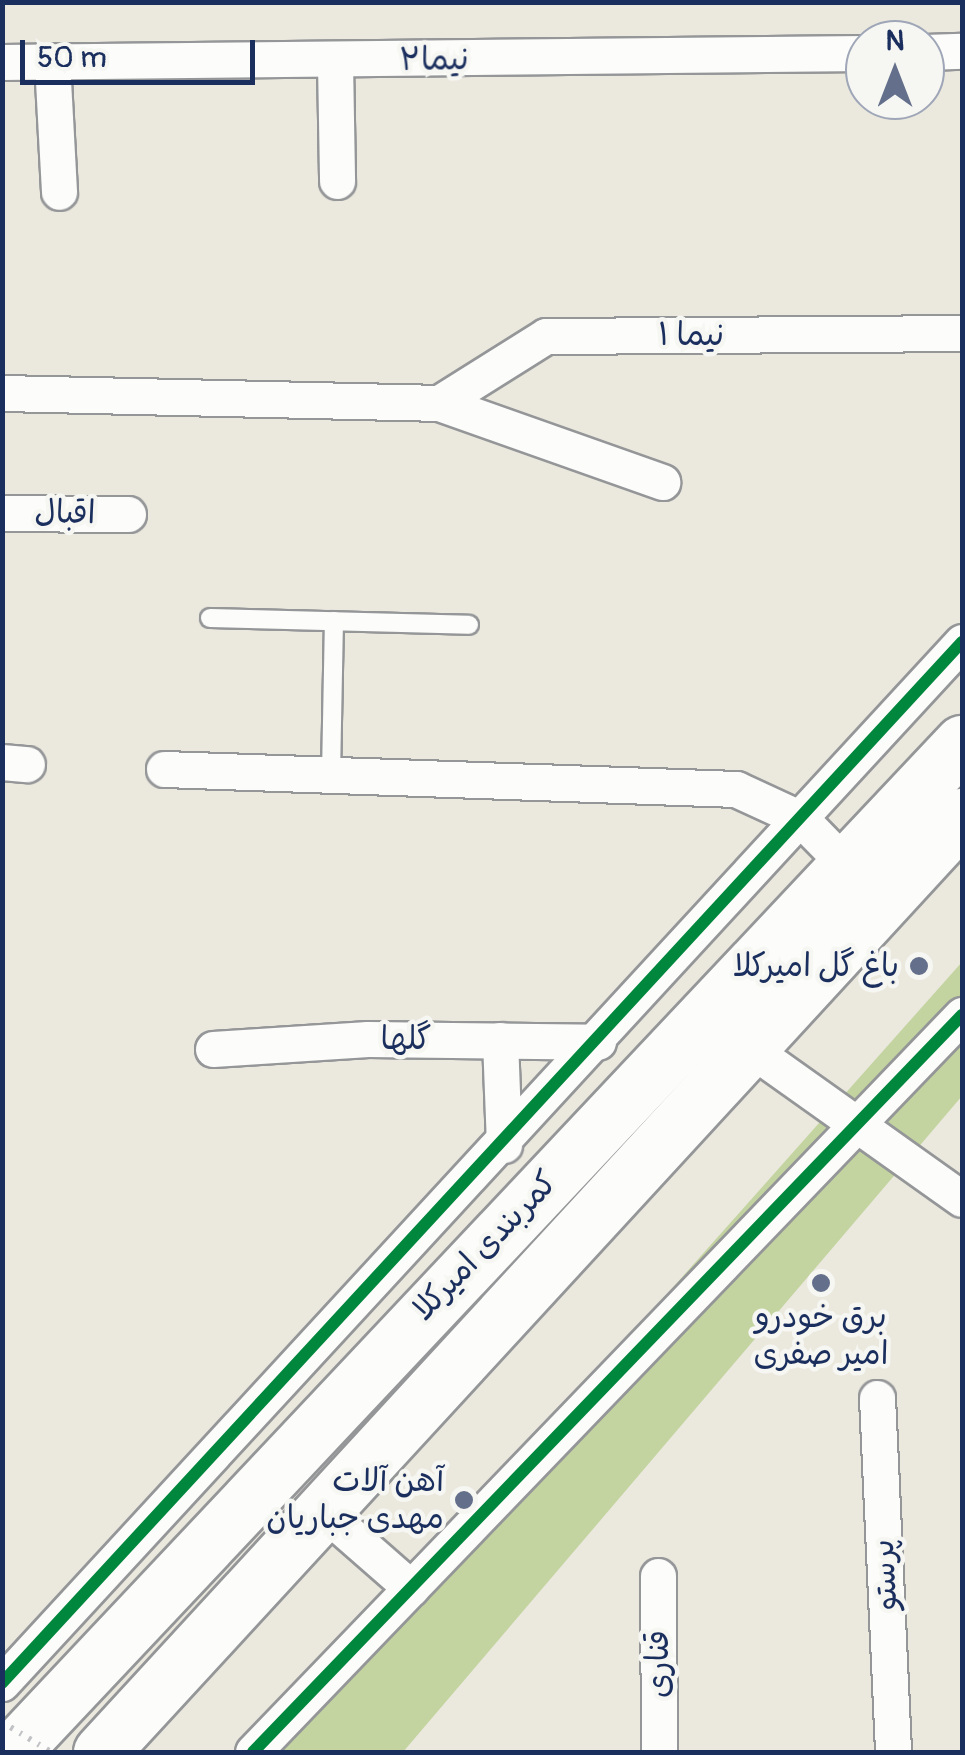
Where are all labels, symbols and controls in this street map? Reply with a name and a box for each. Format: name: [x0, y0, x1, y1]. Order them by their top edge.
scale bar: [25, 20, 260, 82]
north arrow: [845, 20, 945, 120]
text: N: [886, 24, 904, 59]
text: 50 m: [37, 39, 107, 76]
street label: نیما۲: [399, 40, 469, 80]
street label: نیما ۱: [658, 316, 724, 354]
street label: اقبال: [34, 493, 96, 533]
place label: باغ گل امیرکلا: [733, 947, 899, 985]
marker: باغ گل امیرکلا: [908, 955, 930, 977]
street label: گلها: [381, 1020, 431, 1058]
street label: کمربندی امیرکلا: [404, 1163, 566, 1329]
marker: برق خودرو امیر صفری: [810, 1272, 832, 1294]
place label: برق خودرو امیر صفری: [753, 1299, 889, 1374]
place label: آهن آلات مهدی جباریان: [266, 1463, 444, 1538]
marker: آهن آلات مهدی جباریان: [453, 1489, 475, 1511]
street label: پرستو: [864, 1538, 906, 1612]
street label: قناری: [639, 1630, 677, 1698]

